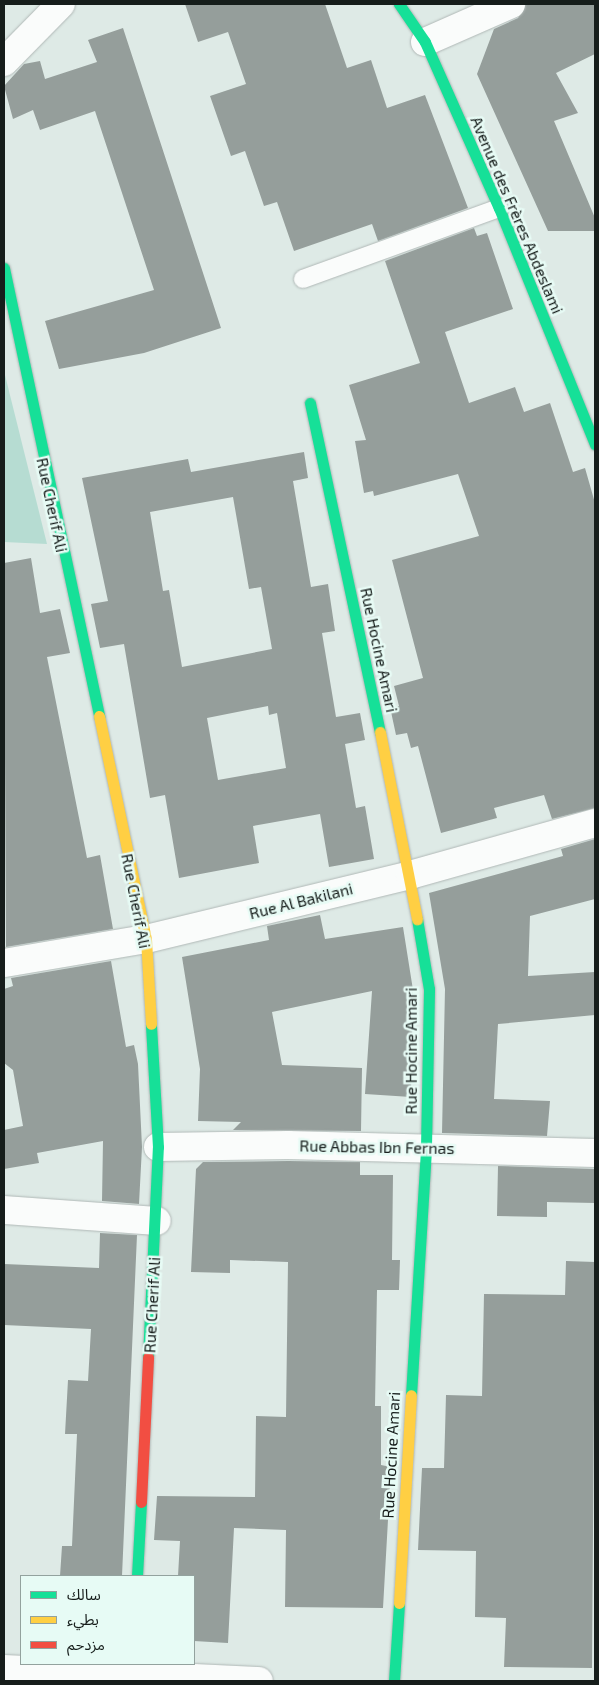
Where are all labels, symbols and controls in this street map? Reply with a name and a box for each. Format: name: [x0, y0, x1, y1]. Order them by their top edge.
street label: Avenue des Frères Abdeslami: [467, 113, 567, 317]
street label: Rue Cherif Ali: [33, 456, 71, 554]
street label: Rue Hocine Amari: [356, 586, 402, 714]
street label: Rue Cherif Ali: [117, 852, 155, 950]
street label: Rue Al Bakilani: [247, 879, 355, 923]
street label: Rue Hocine Amari: [401, 987, 421, 1115]
street label: Rue Abbas Ibn Fernas: [299, 1136, 455, 1158]
street label: Rue Cherif Ali: [140, 1256, 164, 1354]
street label: Rue Hocine Amari: [378, 1391, 404, 1519]
legend: [20, 1575, 195, 1665]
text: سالك: [67, 1585, 101, 1603]
text: بطيء: [67, 1610, 99, 1628]
text: مزدحم: [67, 1635, 105, 1653]

